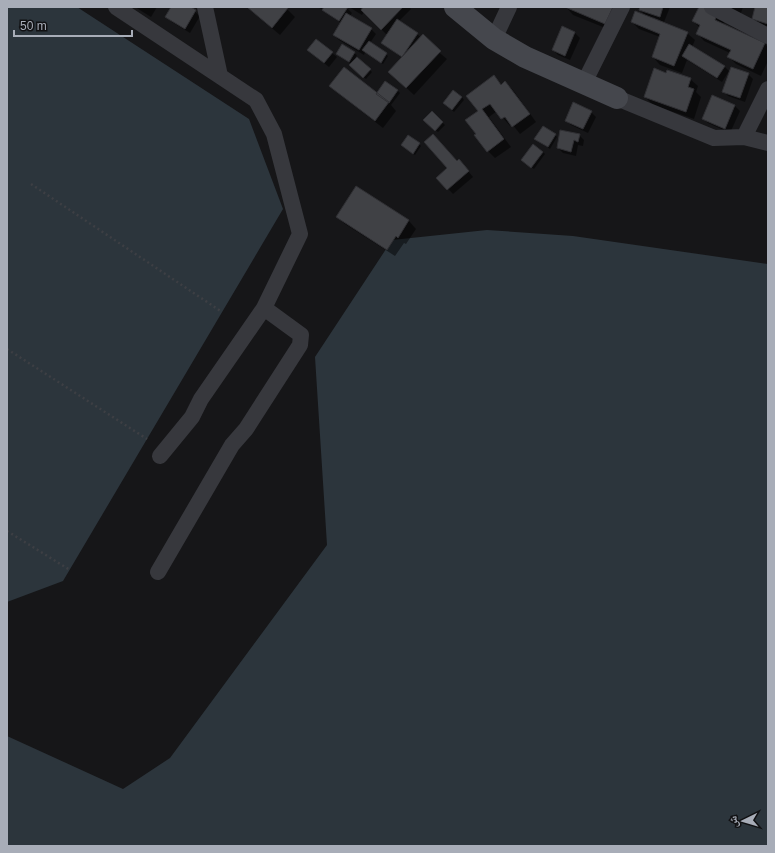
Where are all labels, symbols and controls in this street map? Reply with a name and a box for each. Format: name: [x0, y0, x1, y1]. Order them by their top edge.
scale bar: [14, 12, 132, 38]
text: 50 m: [20, 19, 47, 33]
north arrow: [723, 801, 763, 841]
text: ش: [727, 815, 742, 828]

